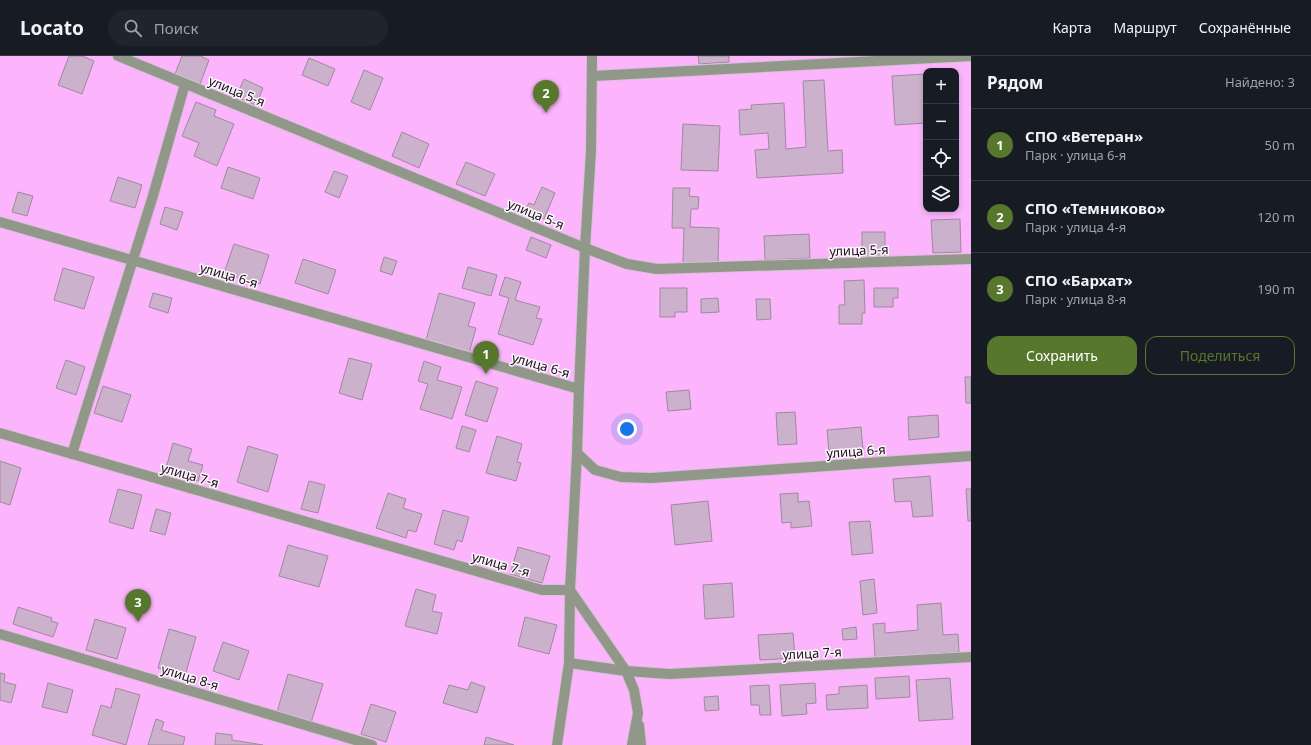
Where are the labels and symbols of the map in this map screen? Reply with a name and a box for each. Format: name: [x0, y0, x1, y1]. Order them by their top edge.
street label: улица 5-я: [206, 72, 268, 110]
pin: 2: [533, 80, 559, 113]
street label: улица 5-я: [505, 195, 567, 233]
street label: улица 5-я: [829, 240, 889, 260]
street label: улица 6-я: [198, 258, 260, 292]
pin: 1: [473, 341, 499, 374]
street label: улица 6-я: [510, 348, 572, 382]
your location: [617, 419, 637, 439]
street label: улица 6-я: [826, 440, 886, 462]
street label: улица 7-я: [159, 458, 221, 492]
street label: улица 7-я: [470, 547, 532, 581]
pin: 3: [125, 589, 151, 622]
street label: улица 7-я: [782, 642, 842, 664]
street label: улица 8-я: [159, 660, 221, 694]

